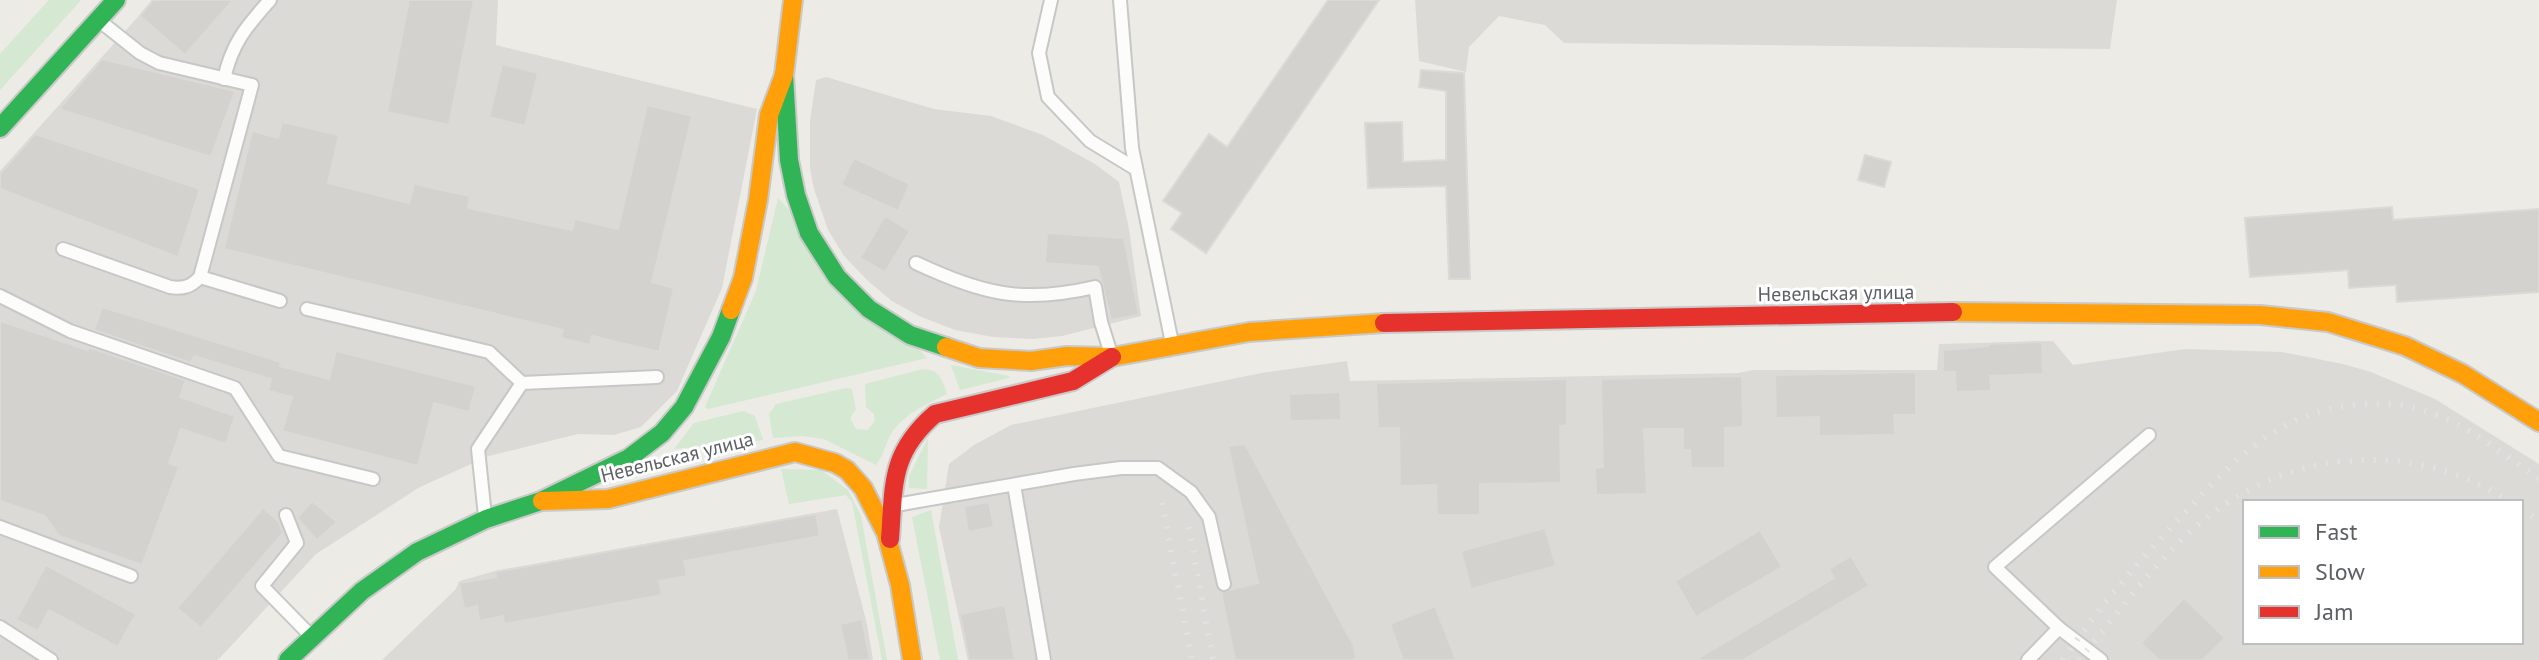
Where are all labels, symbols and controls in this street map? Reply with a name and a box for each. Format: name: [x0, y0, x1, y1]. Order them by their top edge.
street label: Невельская улица: [1757, 279, 1915, 307]
street label: Невельская улица: [598, 425, 756, 489]
legend: [2243, 500, 2523, 644]
text: Fast: [2315, 516, 2358, 547]
text: Slow: [2315, 556, 2365, 587]
text: Jam: [2314, 596, 2353, 627]

